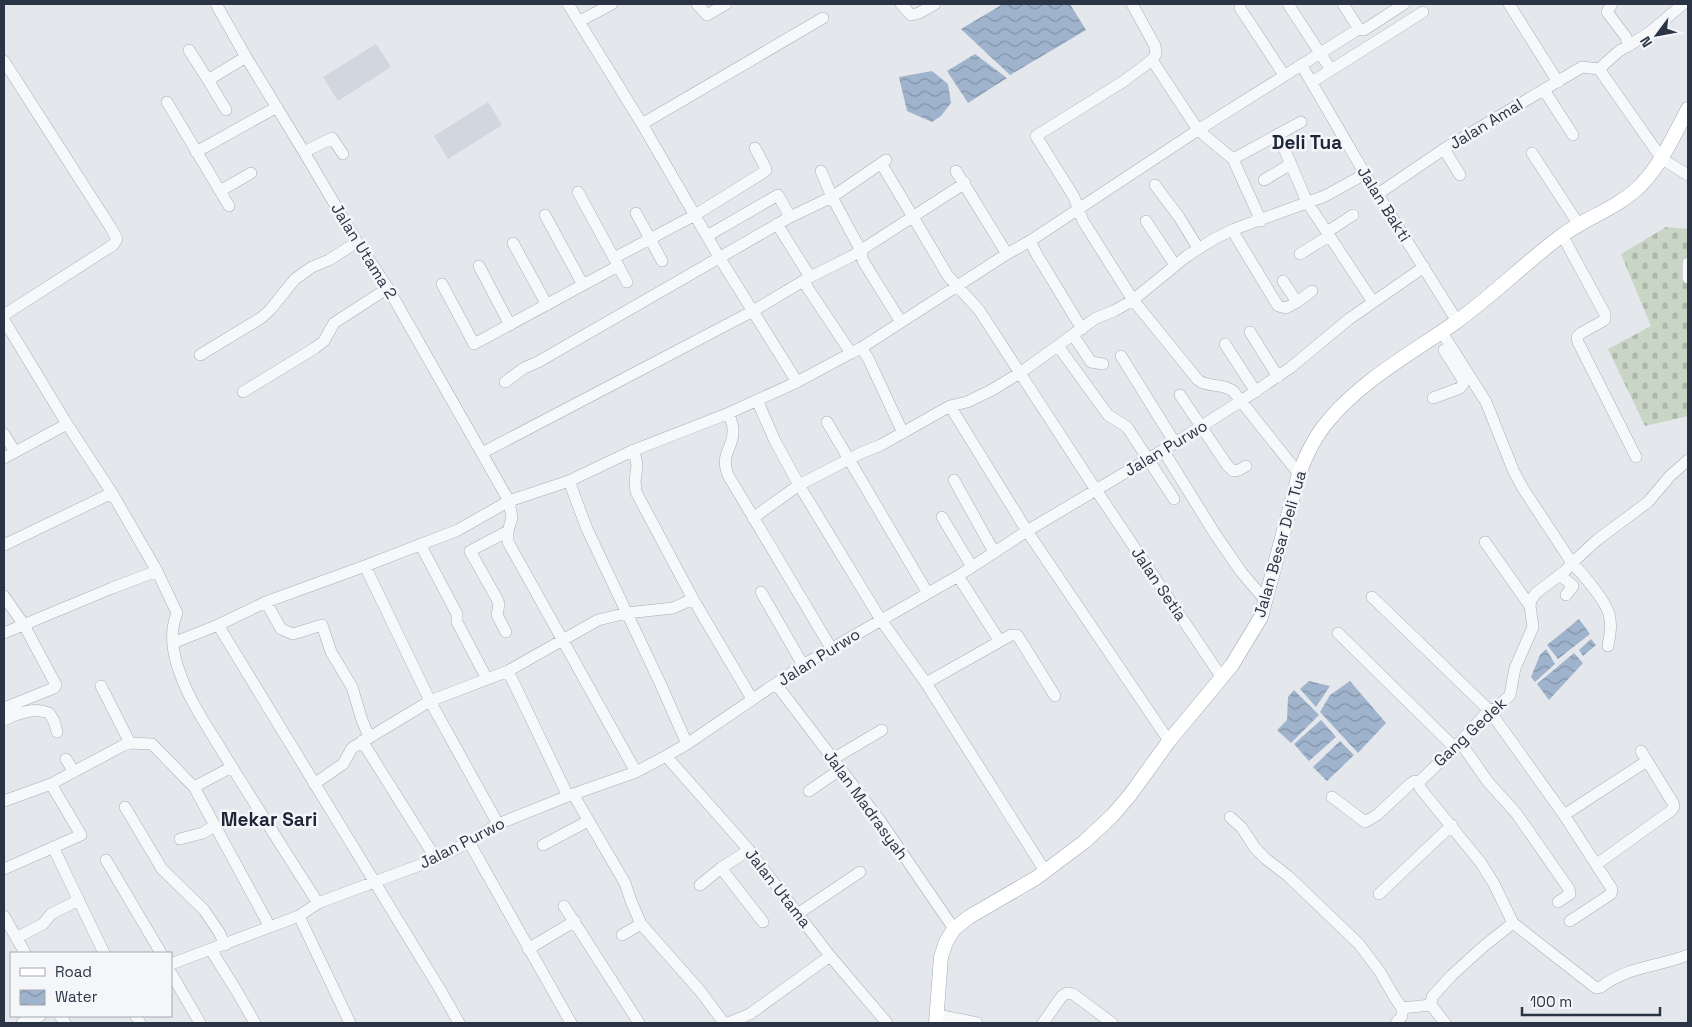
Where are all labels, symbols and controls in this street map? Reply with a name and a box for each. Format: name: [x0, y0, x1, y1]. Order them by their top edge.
north arrow: [1632, 10, 1682, 60]
text: N: [1636, 33, 1656, 51]
street label: Jalan Amal: [1445, 94, 1527, 154]
district label: Deli Tua: [1272, 130, 1342, 155]
street label: Jalan Bakti: [1353, 162, 1415, 246]
street label: Jalan Utama 2: [326, 199, 402, 303]
street label: Jalan Purwo: [1121, 415, 1211, 481]
street label: Jalan Besar Deli Tua: [1249, 468, 1311, 620]
street label: Jalan Setia: [1127, 543, 1191, 625]
street label: Jalan Purwo: [774, 623, 864, 691]
street label: Gang Gedek: [1429, 693, 1511, 771]
street label: Jalan Madrasyah: [819, 746, 913, 864]
district label: Mekar Sari: [221, 807, 317, 832]
street label: Jalan Purwo: [416, 812, 508, 874]
street label: Jalan Utama: [740, 844, 816, 932]
legend: [10, 952, 172, 1017]
text: Road: [55, 962, 92, 981]
scale bar: [1522, 984, 1660, 1016]
text: Water: [55, 987, 98, 1006]
text: 100 m: [1530, 992, 1572, 1011]

